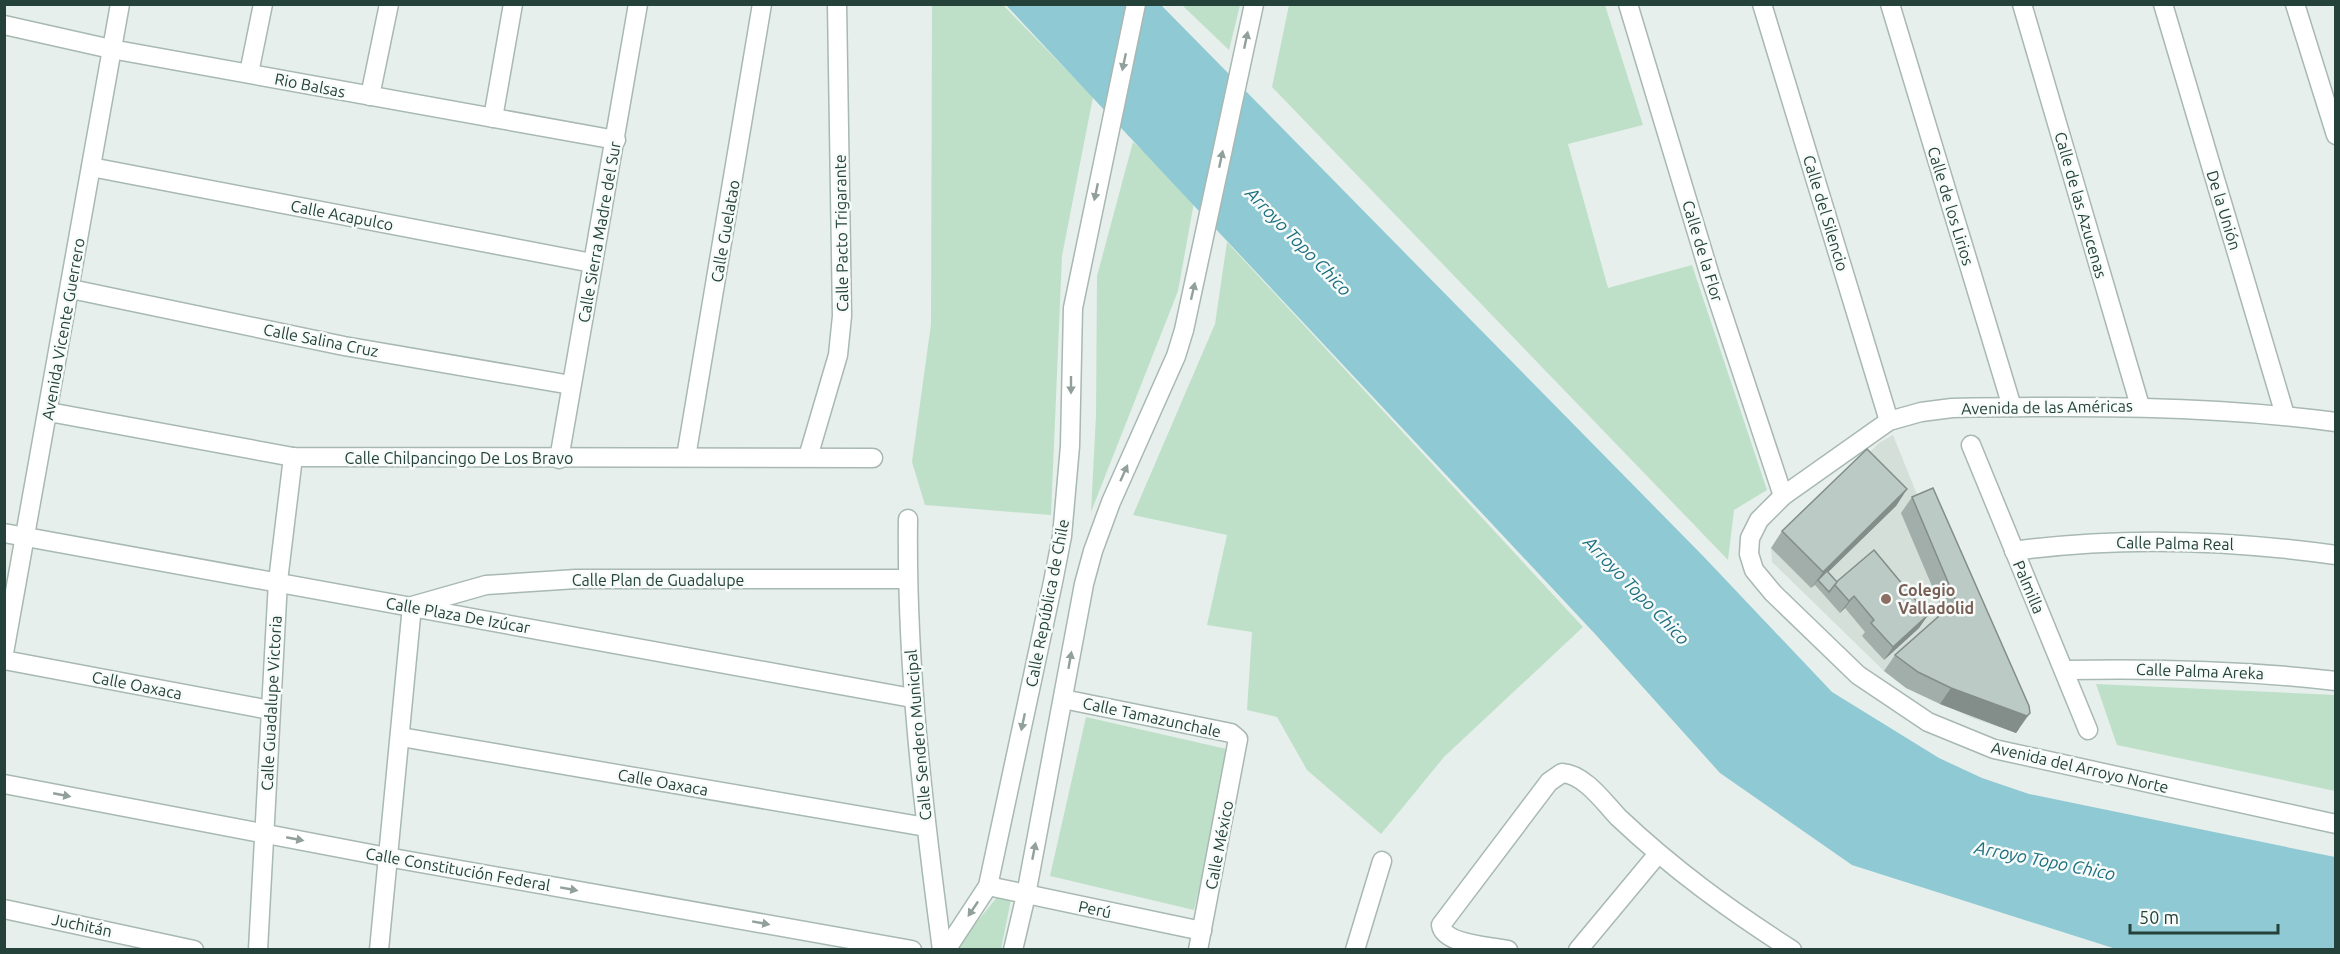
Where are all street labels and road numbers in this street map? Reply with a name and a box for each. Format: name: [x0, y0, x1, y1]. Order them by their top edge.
street label: Rio Balsas: [273, 69, 347, 101]
street label: Calle de las Azucenas: [2051, 130, 2111, 280]
street label: Calle Sierra Madre del Sur: [574, 140, 624, 324]
street label: Calle de los Lirios: [1924, 144, 1978, 268]
street label: Calle del Silencio: [1800, 153, 1852, 273]
street label: Calle Pacto Trigarante: [831, 154, 851, 312]
street label: De la Unión: [2203, 168, 2245, 252]
street label: Calle Guelatao: [707, 178, 743, 284]
street label: Calle Acapulco: [289, 196, 395, 234]
street label: Calle de la Flor: [1679, 198, 1727, 304]
street label: Avenida Vicente Guerrero: [38, 236, 88, 422]
street label: Calle Salina Cruz: [262, 320, 380, 360]
street label: Avenida de las Américas: [1961, 397, 2133, 417]
street label: Calle Chilpancingo De Los Bravo: [345, 449, 573, 467]
street label: Calle República de Chile: [1022, 518, 1072, 688]
street label: Calle Palma Real: [2116, 533, 2234, 553]
street label: Palmilla: [2010, 558, 2048, 616]
street label: Calle Plan de Guadalupe: [572, 571, 744, 589]
street label: Calle Plaza De Izúcar: [384, 593, 532, 637]
street label: Calle Guadalupe Victoria: [257, 615, 285, 791]
street label: Calle Sendero Municipal: [902, 649, 934, 821]
street label: Calle Palma Areka: [2136, 660, 2264, 682]
street label: Calle Oaxaca: [90, 667, 184, 703]
street label: Calle Tamazunchale: [1081, 694, 1223, 740]
street label: Avenida del Arroyo Norte: [1989, 738, 2171, 796]
street label: Calle Oaxaca: [616, 765, 710, 799]
street label: Calle México: [1202, 799, 1236, 891]
street label: Calle Constitución Federal: [364, 844, 552, 894]
street label: Perú: [1077, 897, 1113, 921]
street label: Juchitán: [50, 910, 114, 940]

